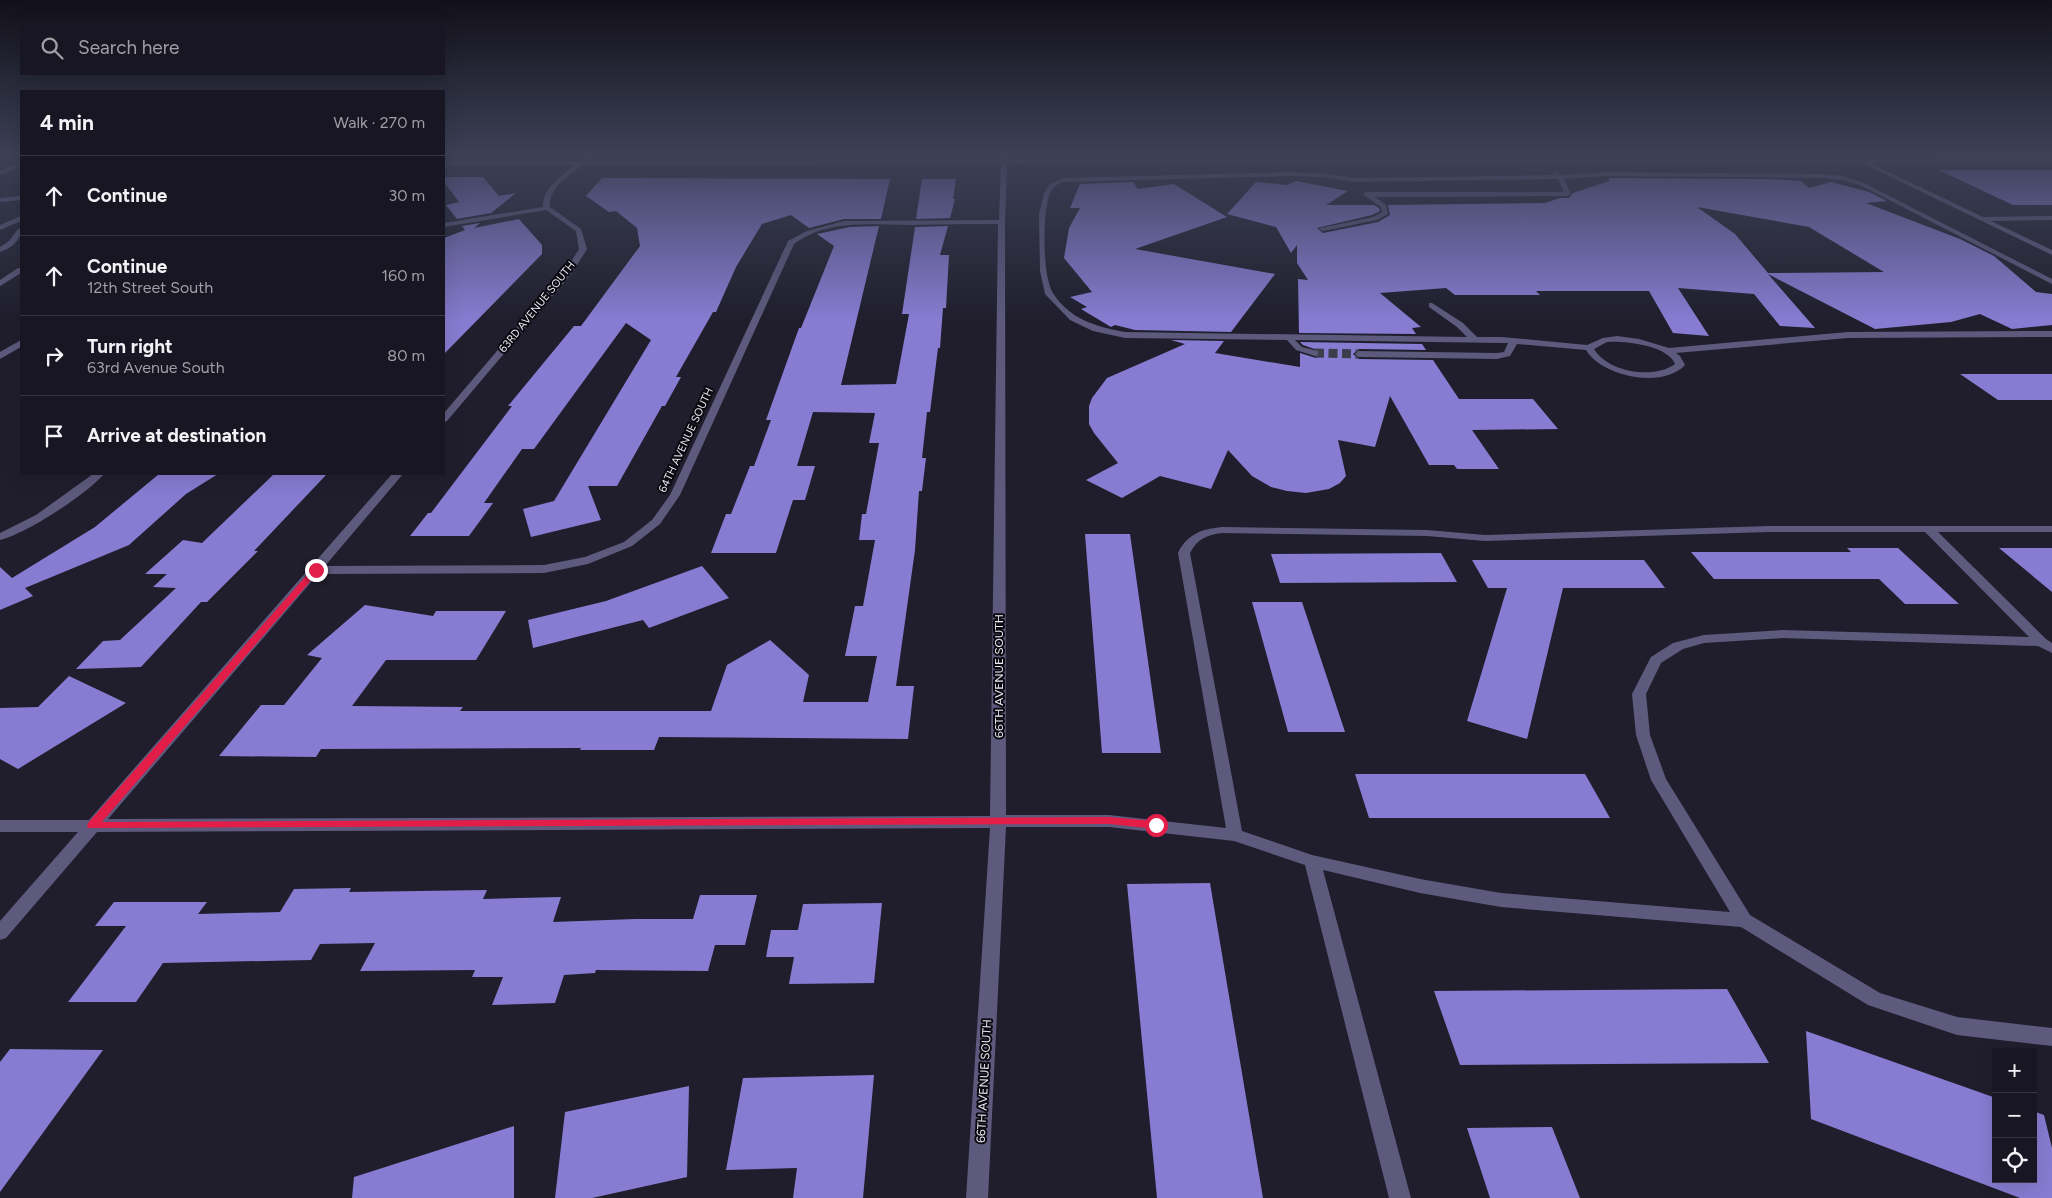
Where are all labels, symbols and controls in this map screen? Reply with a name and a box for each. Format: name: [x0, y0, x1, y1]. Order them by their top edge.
search box: [20, 20, 445, 75]
icon: search: [38, 34, 66, 62]
text: Search here: [78, 36, 180, 59]
text: 4 min: [40, 110, 94, 135]
text: Walk · 270 m: [334, 113, 425, 132]
icon: ahead: [40, 182, 68, 210]
text: Continue: [87, 184, 167, 207]
text: 30 m: [388, 186, 425, 205]
text: Continue: [87, 255, 167, 278]
street label: 63RD AVENUE SOUTH: [496, 259, 578, 355]
icon: ahead: [40, 262, 68, 290]
text: 160 m: [382, 266, 425, 285]
text: 12th Street South: [87, 278, 213, 297]
text: Turn right: [87, 335, 173, 358]
icon: right: [40, 342, 68, 370]
text: 80 m: [387, 346, 425, 365]
text: 63rd Avenue South: [87, 358, 225, 377]
street label: 64TH AVENUE SOUTH: [656, 386, 716, 494]
icon: arrive: [40, 422, 68, 450]
text: Arrive at destination: [87, 424, 266, 447]
route end: [305, 559, 328, 582]
street label: 66TH AVENUE SOUTH: [992, 614, 1006, 738]
route start: [1145, 814, 1168, 837]
street label: 66TH AVENUE SOUTH: [974, 1019, 994, 1143]
map controls: [1992, 1048, 2037, 1183]
button: +: [1992, 1048, 2037, 1093]
button: −: [1992, 1093, 2037, 1138]
button: locate: [1992, 1138, 2037, 1183]

